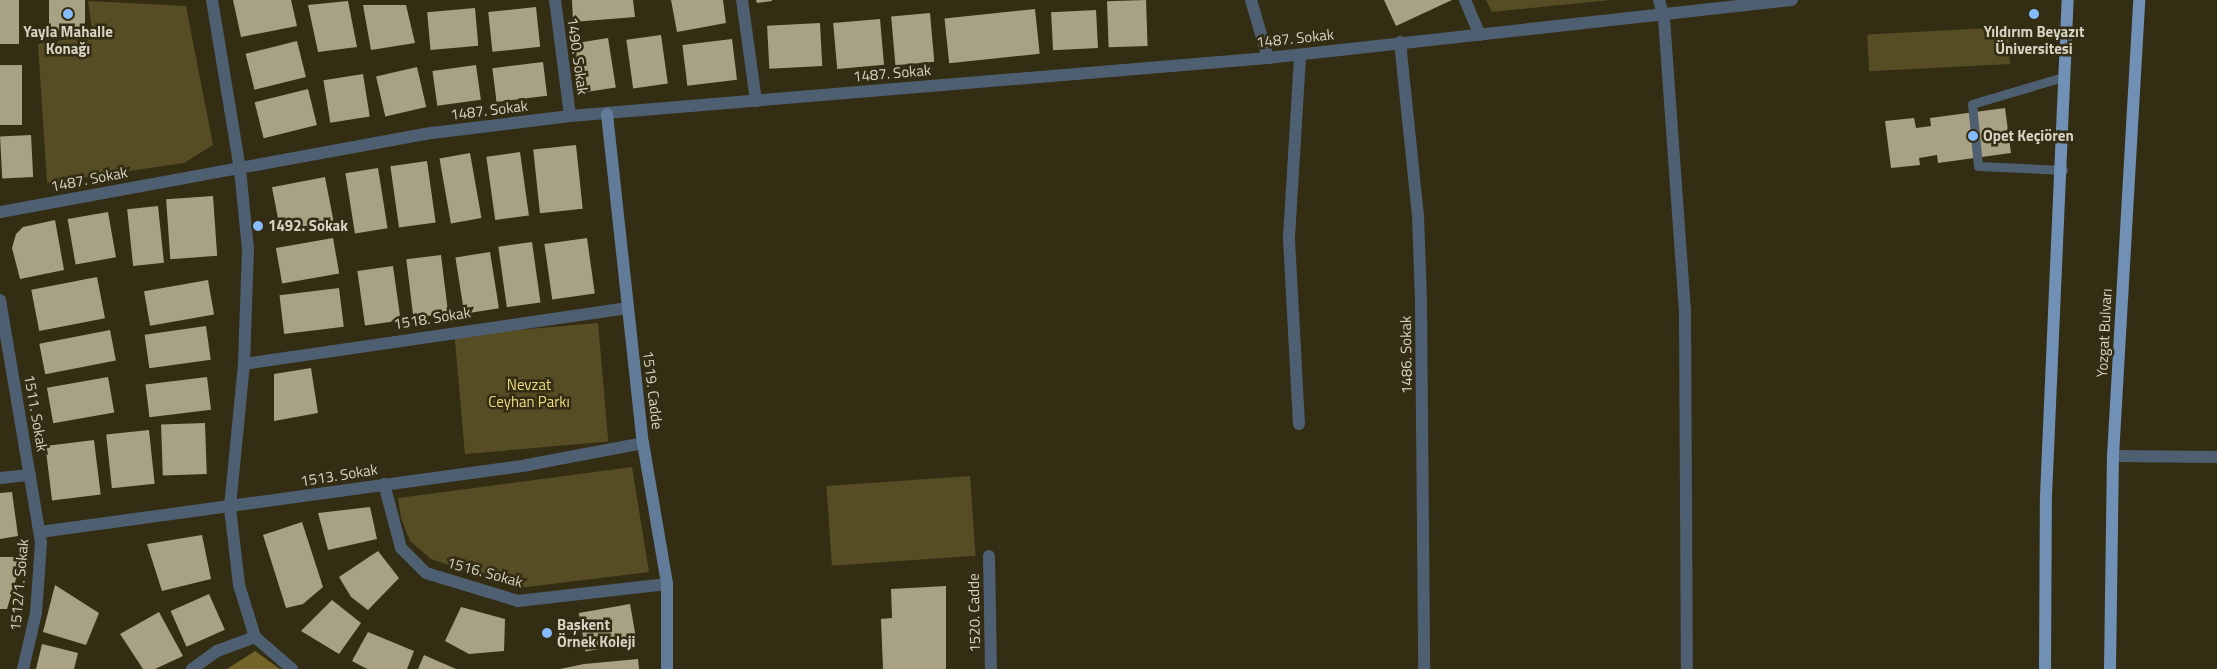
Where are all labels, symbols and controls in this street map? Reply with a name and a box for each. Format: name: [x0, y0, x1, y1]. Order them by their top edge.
marker: Yayla Mahalle Konağı: [62, 8, 74, 20]
marker: Yıldırım Beyazıt Üniversitesi: [2028, 8, 2040, 20]
street label: 1490. Sokak: [564, 16, 592, 96]
place label: Yayla Mahalle Konağı: [23, 22, 113, 57]
place label: Yıldırım Beyazıt Üniversitesi: [1984, 22, 2084, 57]
street label: 1487. Sokak: [1255, 25, 1335, 51]
street label: 1487. Sokak: [852, 61, 932, 85]
street label: 1487. Sokak: [449, 96, 529, 124]
place label: Opet Keçiören: [1983, 127, 2074, 145]
marker: Opet Keçiören: [1967, 130, 1979, 142]
street label: 1487. Sokak: [49, 163, 129, 195]
place label: 1492. Sokak: [268, 217, 348, 235]
marker: 1492. Sokak: [252, 220, 264, 232]
street label: Yozgat Bulvarı: [2093, 288, 2115, 378]
street label: 1518. Sokak: [392, 303, 472, 333]
street label: 1486. Sokak: [1396, 316, 1416, 394]
street label: 1519. Cadde: [639, 350, 667, 430]
street label: 1511. Sokak: [20, 373, 52, 453]
park label: Nevzat Ceyhan Parkı: [488, 375, 570, 410]
street label: 1513. Sokak: [299, 460, 379, 490]
street label: 1512/1. Sokak: [6, 538, 32, 632]
street label: 1516. Sokak: [445, 553, 525, 591]
street label: 1520. Cadde: [964, 573, 984, 653]
place label: Başkent Örnek Koleji: [557, 615, 635, 650]
marker: Başkent Örnek Koleji: [541, 627, 553, 639]

